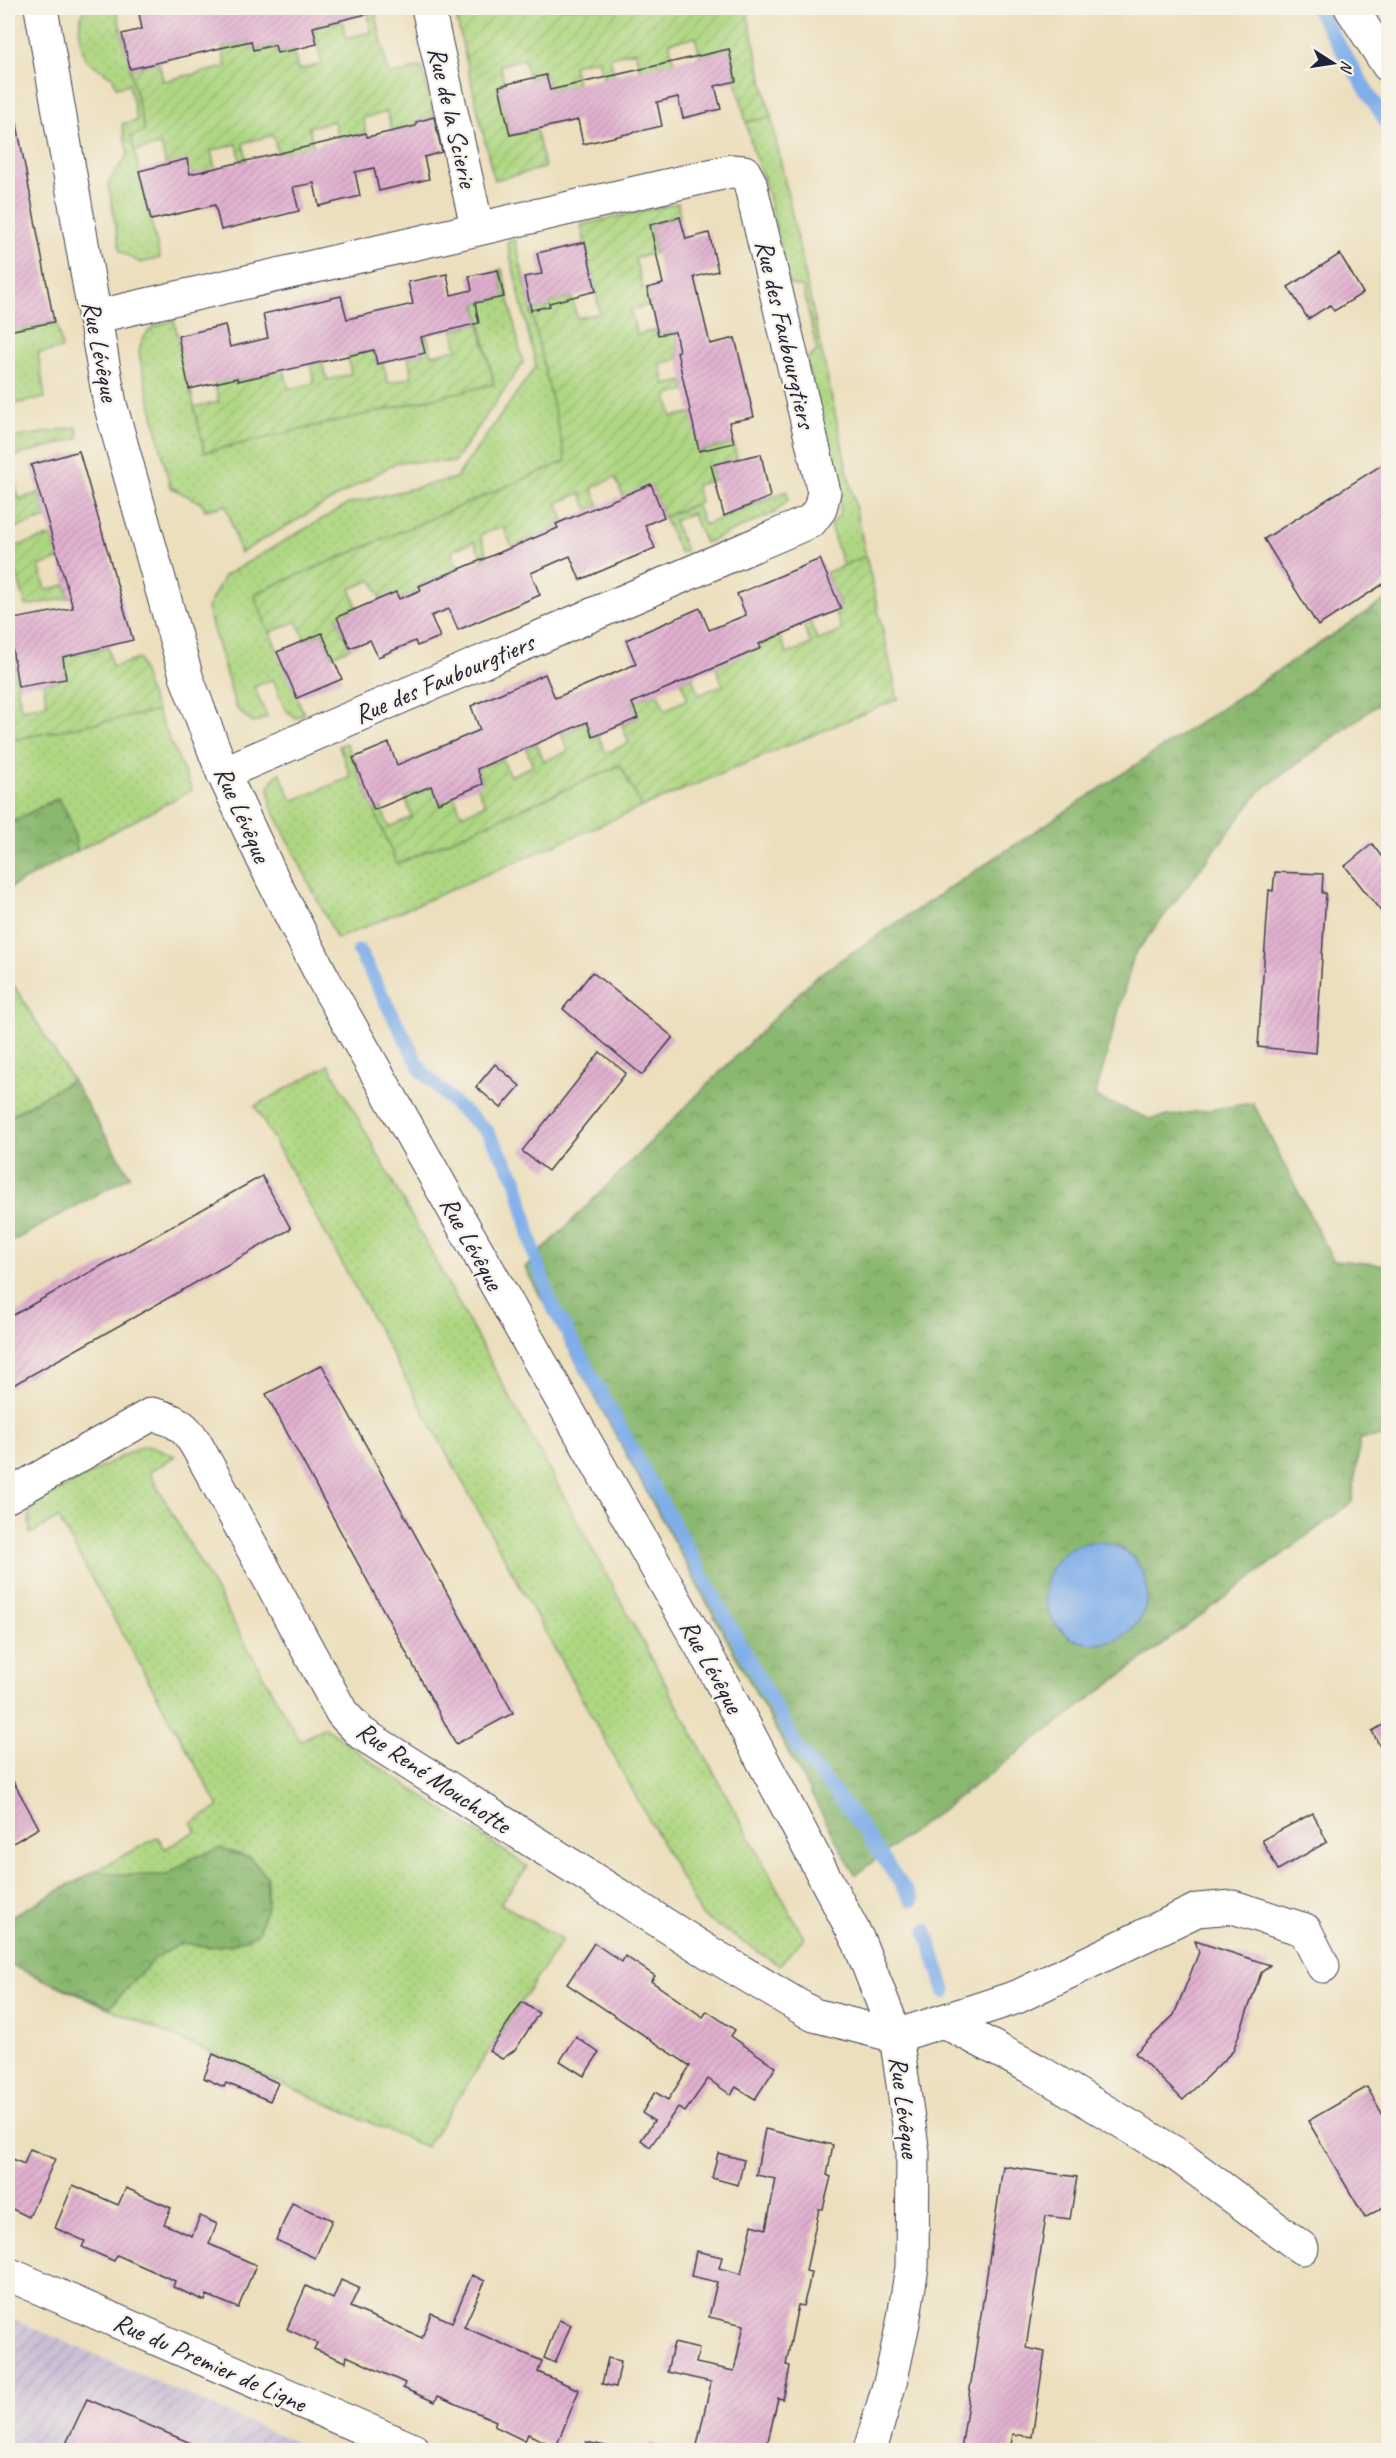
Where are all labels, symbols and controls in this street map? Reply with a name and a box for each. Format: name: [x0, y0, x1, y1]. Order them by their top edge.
north arrow: [1303, 33, 1363, 93]
street label: Rue de la Scierie: [420, 44, 485, 192]
text: N: [1335, 59, 1358, 76]
street label: Rue des Faubourgtiers: [748, 237, 824, 434]
street label: Rue Lévêque: [75, 298, 127, 406]
street label: Rue des Faubourgtiers: [349, 625, 541, 731]
street label: Rue Lévêque: [207, 761, 279, 869]
street label: Rue Lévêque: [432, 1191, 511, 1297]
street label: Rue Lévêque: [672, 1614, 751, 1720]
street label: Rue René Mouchotte: [350, 1714, 519, 1843]
street label: Rue Lévêque: [882, 2055, 927, 2161]
street label: Rue du Premier de Ligne: [108, 2305, 313, 2420]

